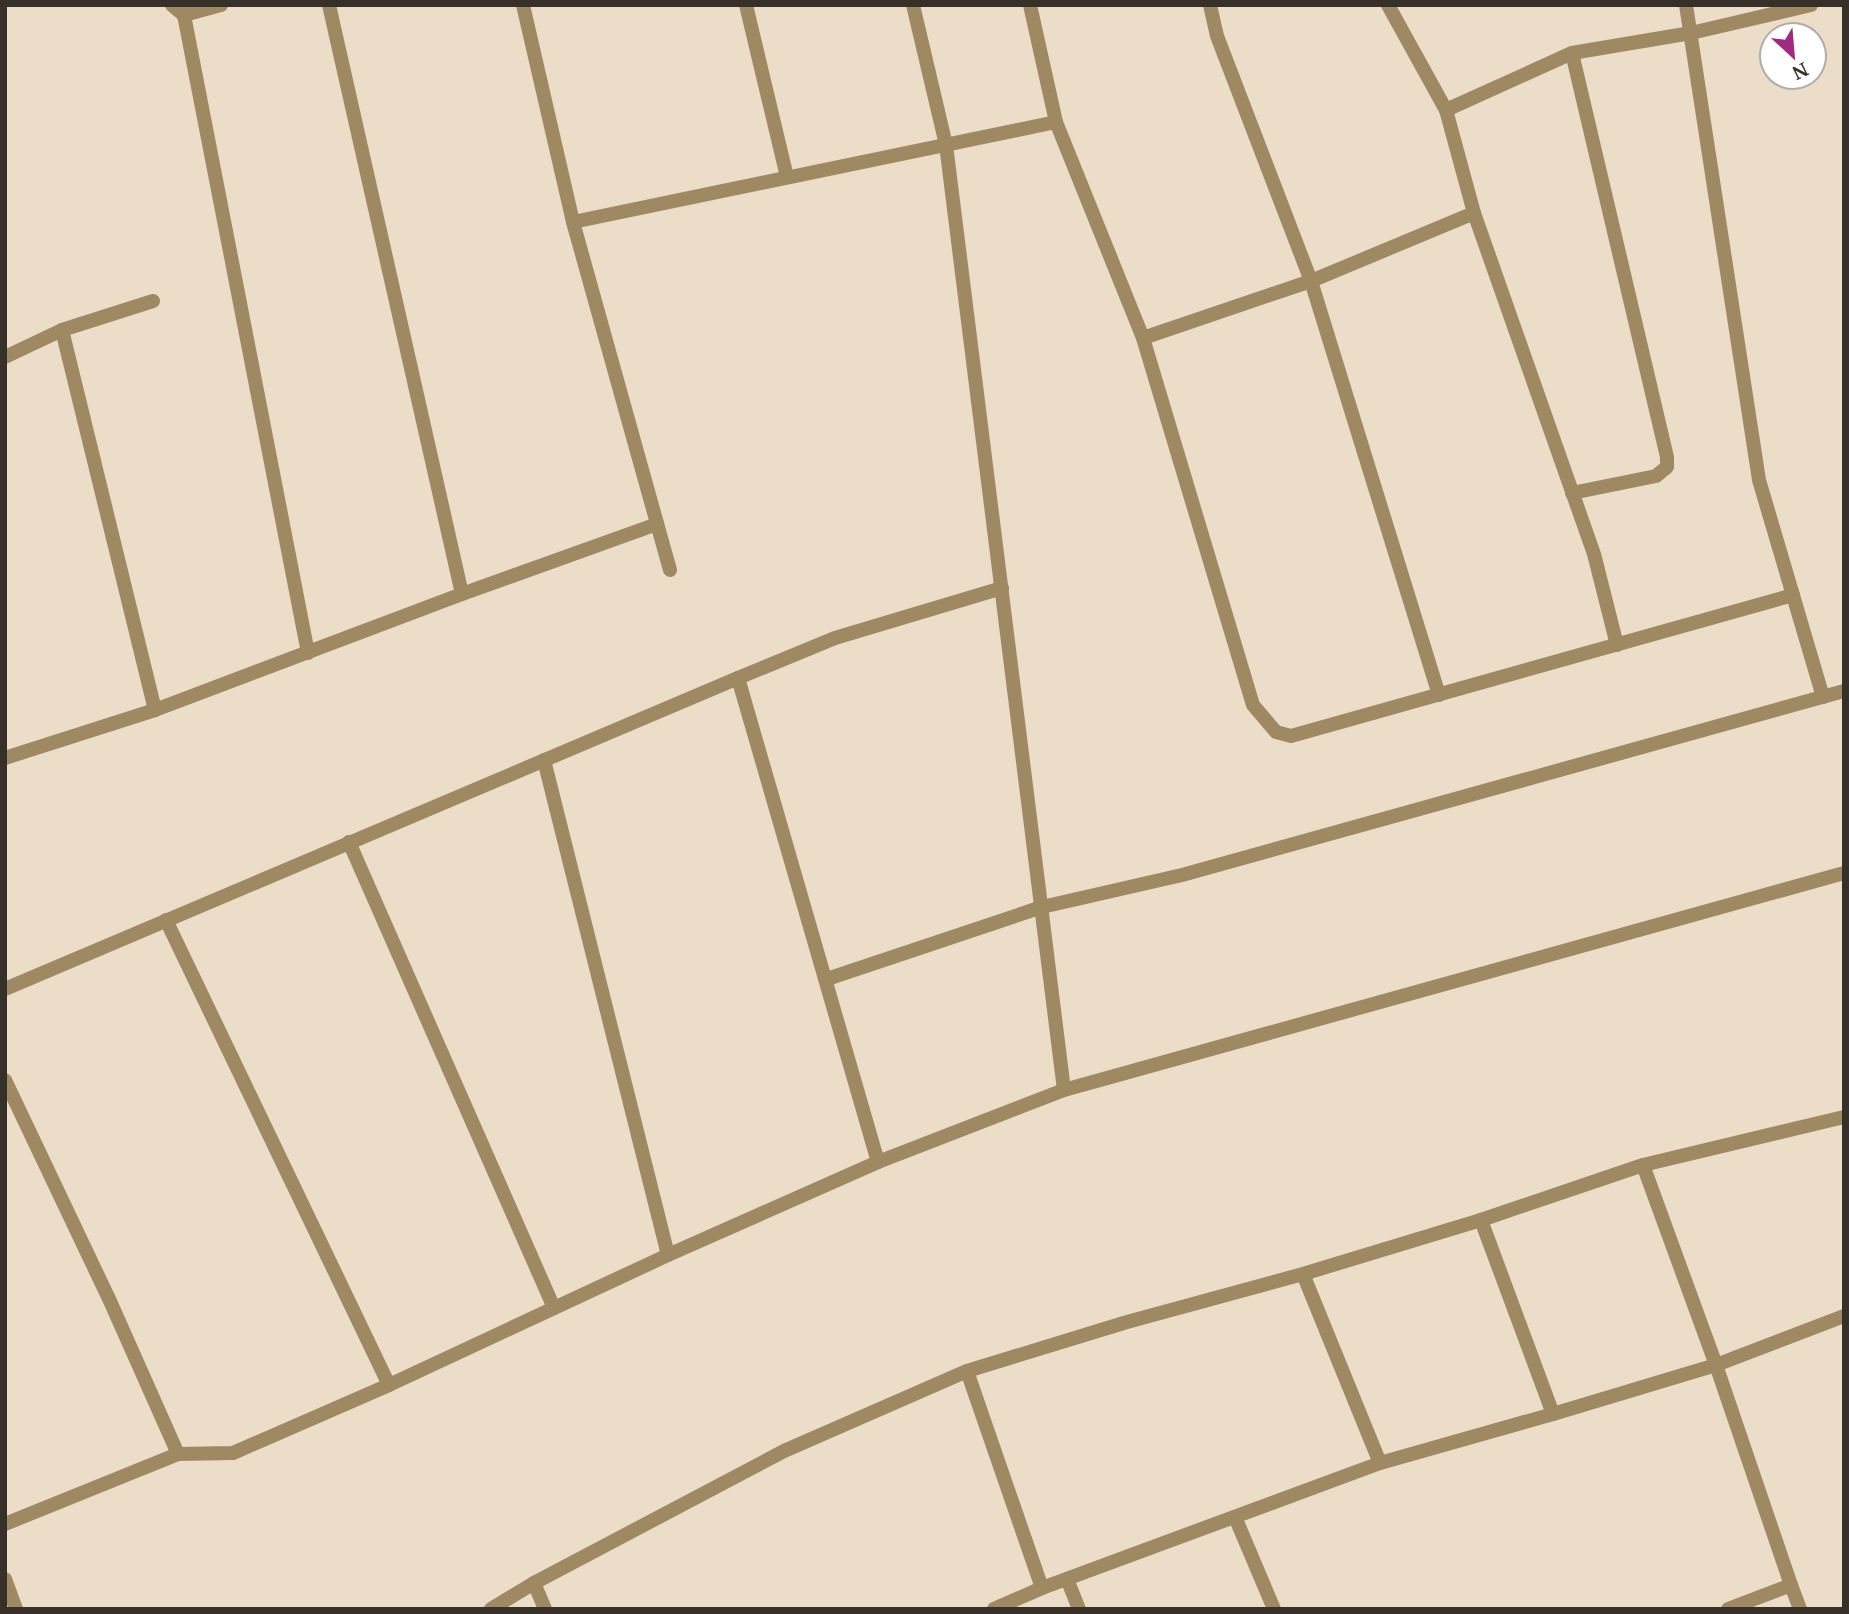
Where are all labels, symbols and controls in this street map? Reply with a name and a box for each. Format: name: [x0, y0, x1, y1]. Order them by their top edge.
north arrow: [1758, 21, 1828, 91]
text: N: [1788, 56, 1813, 86]

